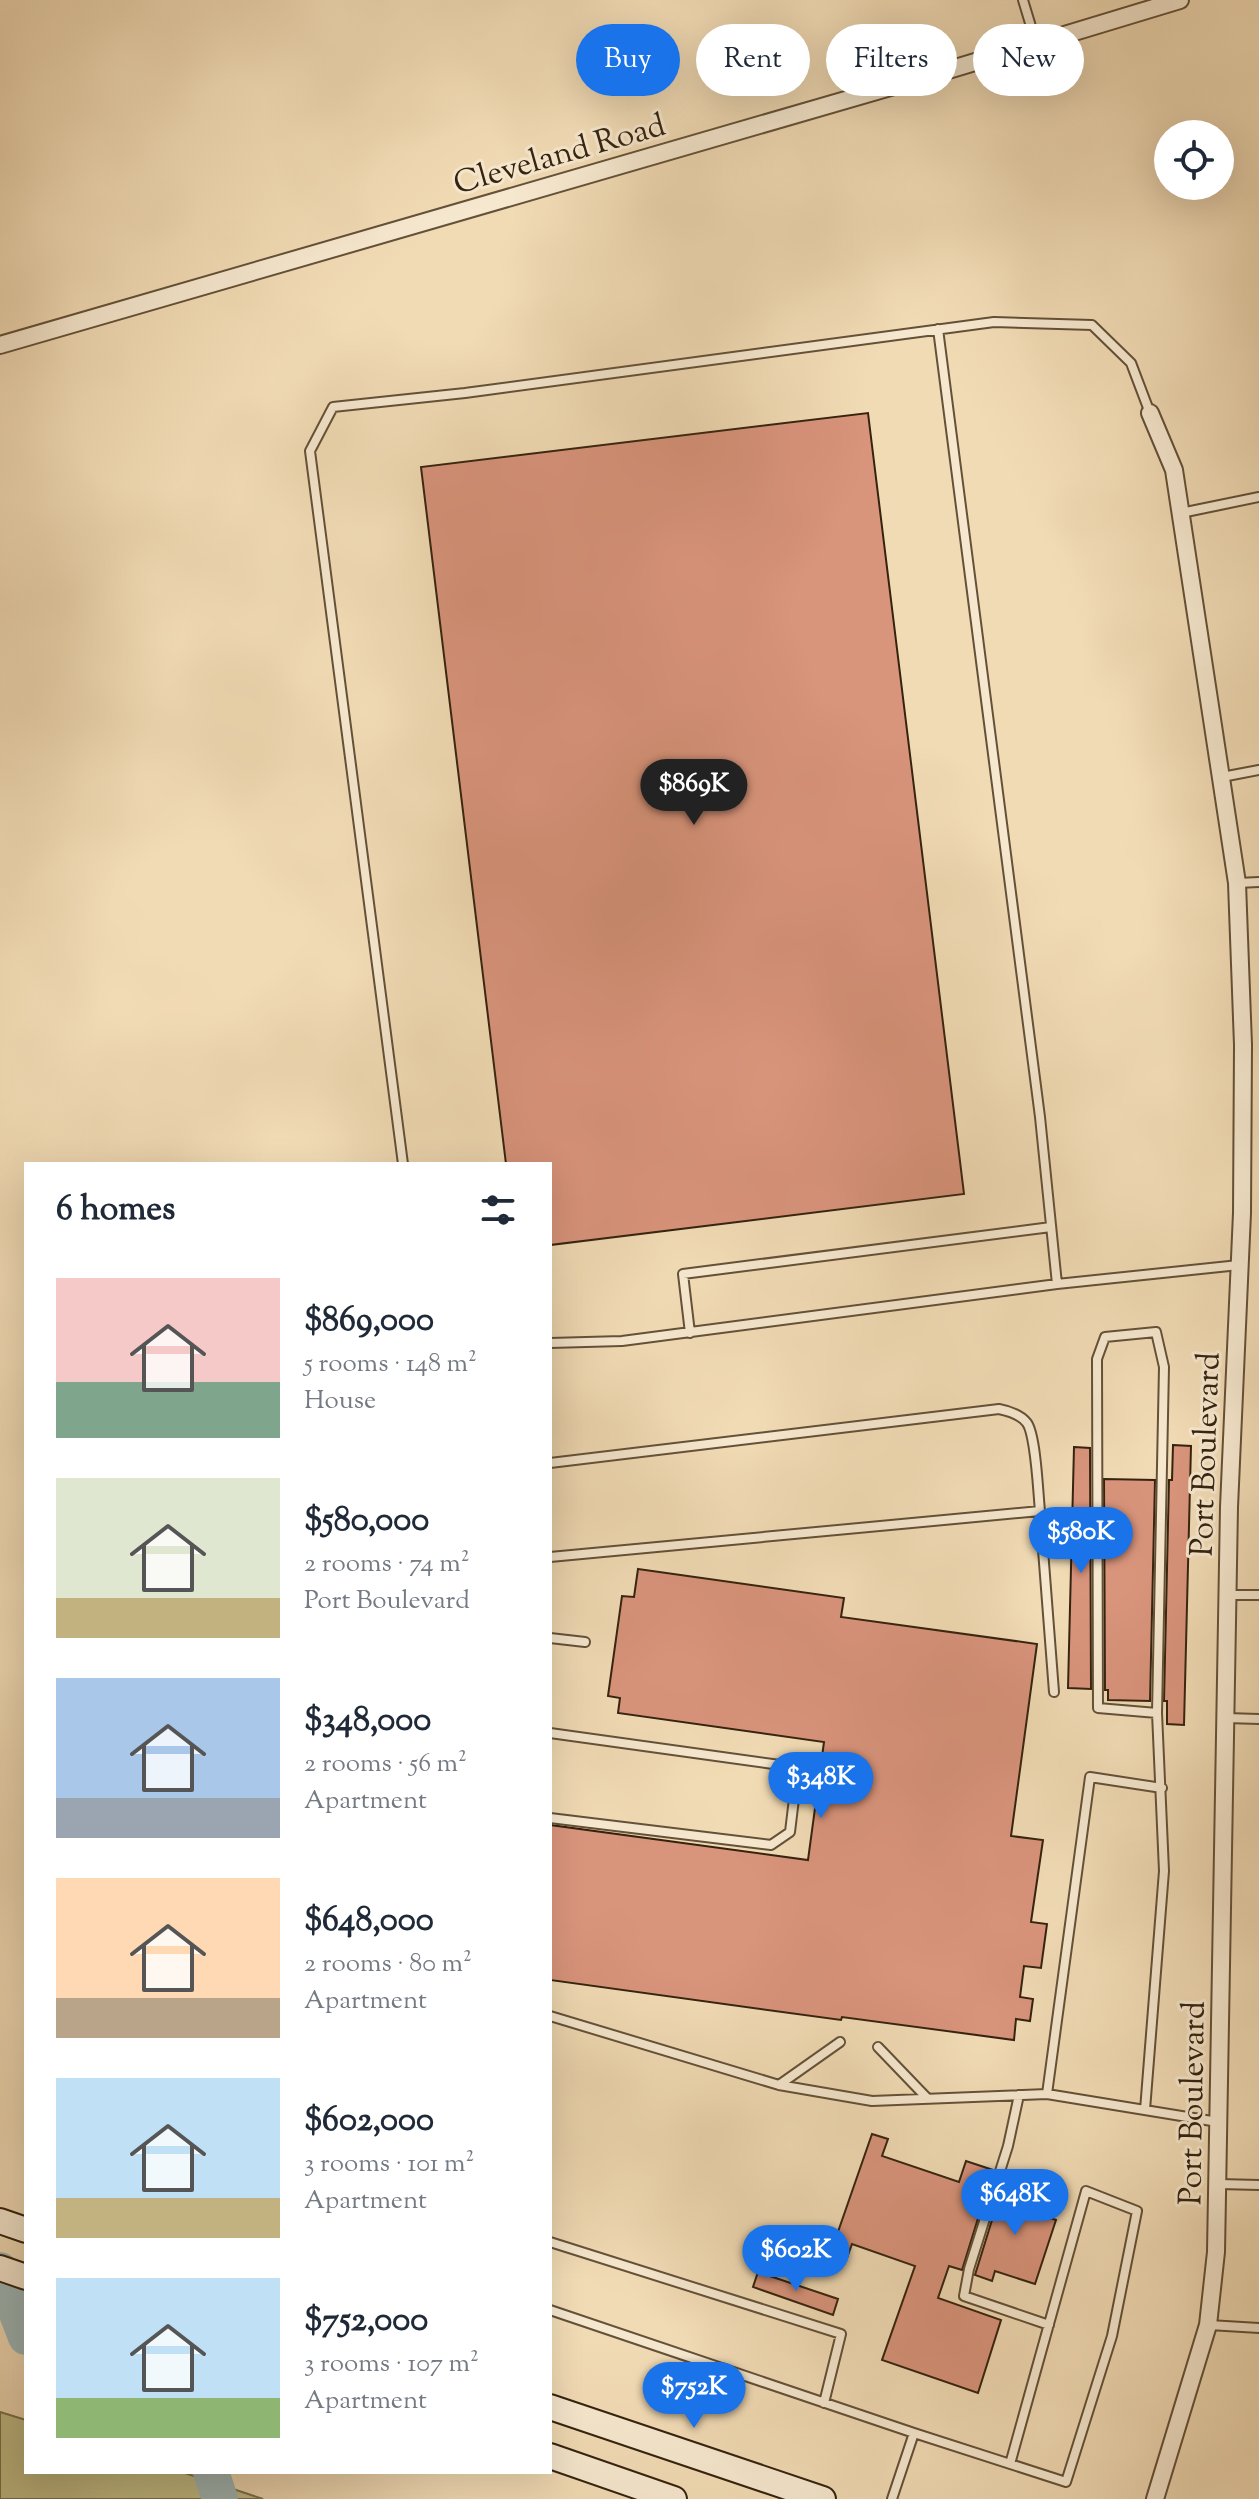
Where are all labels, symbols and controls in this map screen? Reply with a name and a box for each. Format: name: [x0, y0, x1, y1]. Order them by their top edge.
chip: Buy: [576, 24, 680, 96]
chip: Rent: [696, 24, 810, 96]
chip: Filters: [826, 24, 957, 96]
chip: New: [973, 24, 1084, 96]
street label: Cleveland Road: [448, 104, 671, 208]
map controls: [1154, 120, 1234, 200]
button: locate: [1154, 120, 1234, 200]
pin: $869K: [638, 759, 750, 827]
text: $869K: [658, 766, 730, 803]
text: 6 homes: [56, 1186, 175, 1235]
icon: filters: [476, 1188, 520, 1232]
text: $869,000: [304, 1297, 434, 1346]
icon: home: [120, 1310, 216, 1406]
text: 5 rooms · 148 m²: [304, 1346, 477, 1383]
street label: Port Boulevard: [1180, 1351, 1234, 1557]
text: House: [304, 1383, 376, 1420]
text: $580,000: [304, 1497, 429, 1546]
pin: $580K: [1025, 1507, 1137, 1575]
icon: home: [120, 1510, 216, 1606]
text: $580K: [1047, 1514, 1115, 1551]
text: 2 rooms · 74 m²: [304, 1546, 469, 1583]
text: Port Boulevard: [304, 1583, 470, 1620]
text: $348,000: [304, 1697, 431, 1746]
icon: home: [120, 1710, 216, 1806]
text: 2 rooms · 56 m²: [304, 1746, 467, 1783]
pin: $348K: [765, 1752, 877, 1820]
text: $348K: [786, 1759, 856, 1796]
text: Apartment: [304, 1783, 427, 1820]
text: $648,000: [304, 1897, 434, 1946]
icon: home: [120, 1910, 216, 2006]
text: 2 rooms · 80 m²: [304, 1946, 472, 1983]
text: Apartment: [304, 1983, 427, 2020]
street label: Port Boulevard: [1169, 2001, 1219, 2206]
text: $602,000: [304, 2097, 434, 2146]
icon: home: [120, 2110, 216, 2206]
text: 3 rooms · 101 m²: [304, 2146, 474, 2183]
pin: $648K: [959, 2169, 1071, 2237]
text: $648K: [979, 2176, 1051, 2213]
text: Apartment: [304, 2183, 427, 2220]
pin: $602K: [740, 2225, 852, 2293]
text: $602K: [760, 2232, 832, 2269]
text: $752,000: [304, 2297, 428, 2346]
icon: home: [120, 2310, 216, 2406]
text: 3 rooms · 107 m²: [304, 2346, 479, 2383]
pin: $752K: [638, 2362, 750, 2430]
text: $752K: [661, 2369, 727, 2406]
text: Apartment: [304, 2383, 427, 2420]

